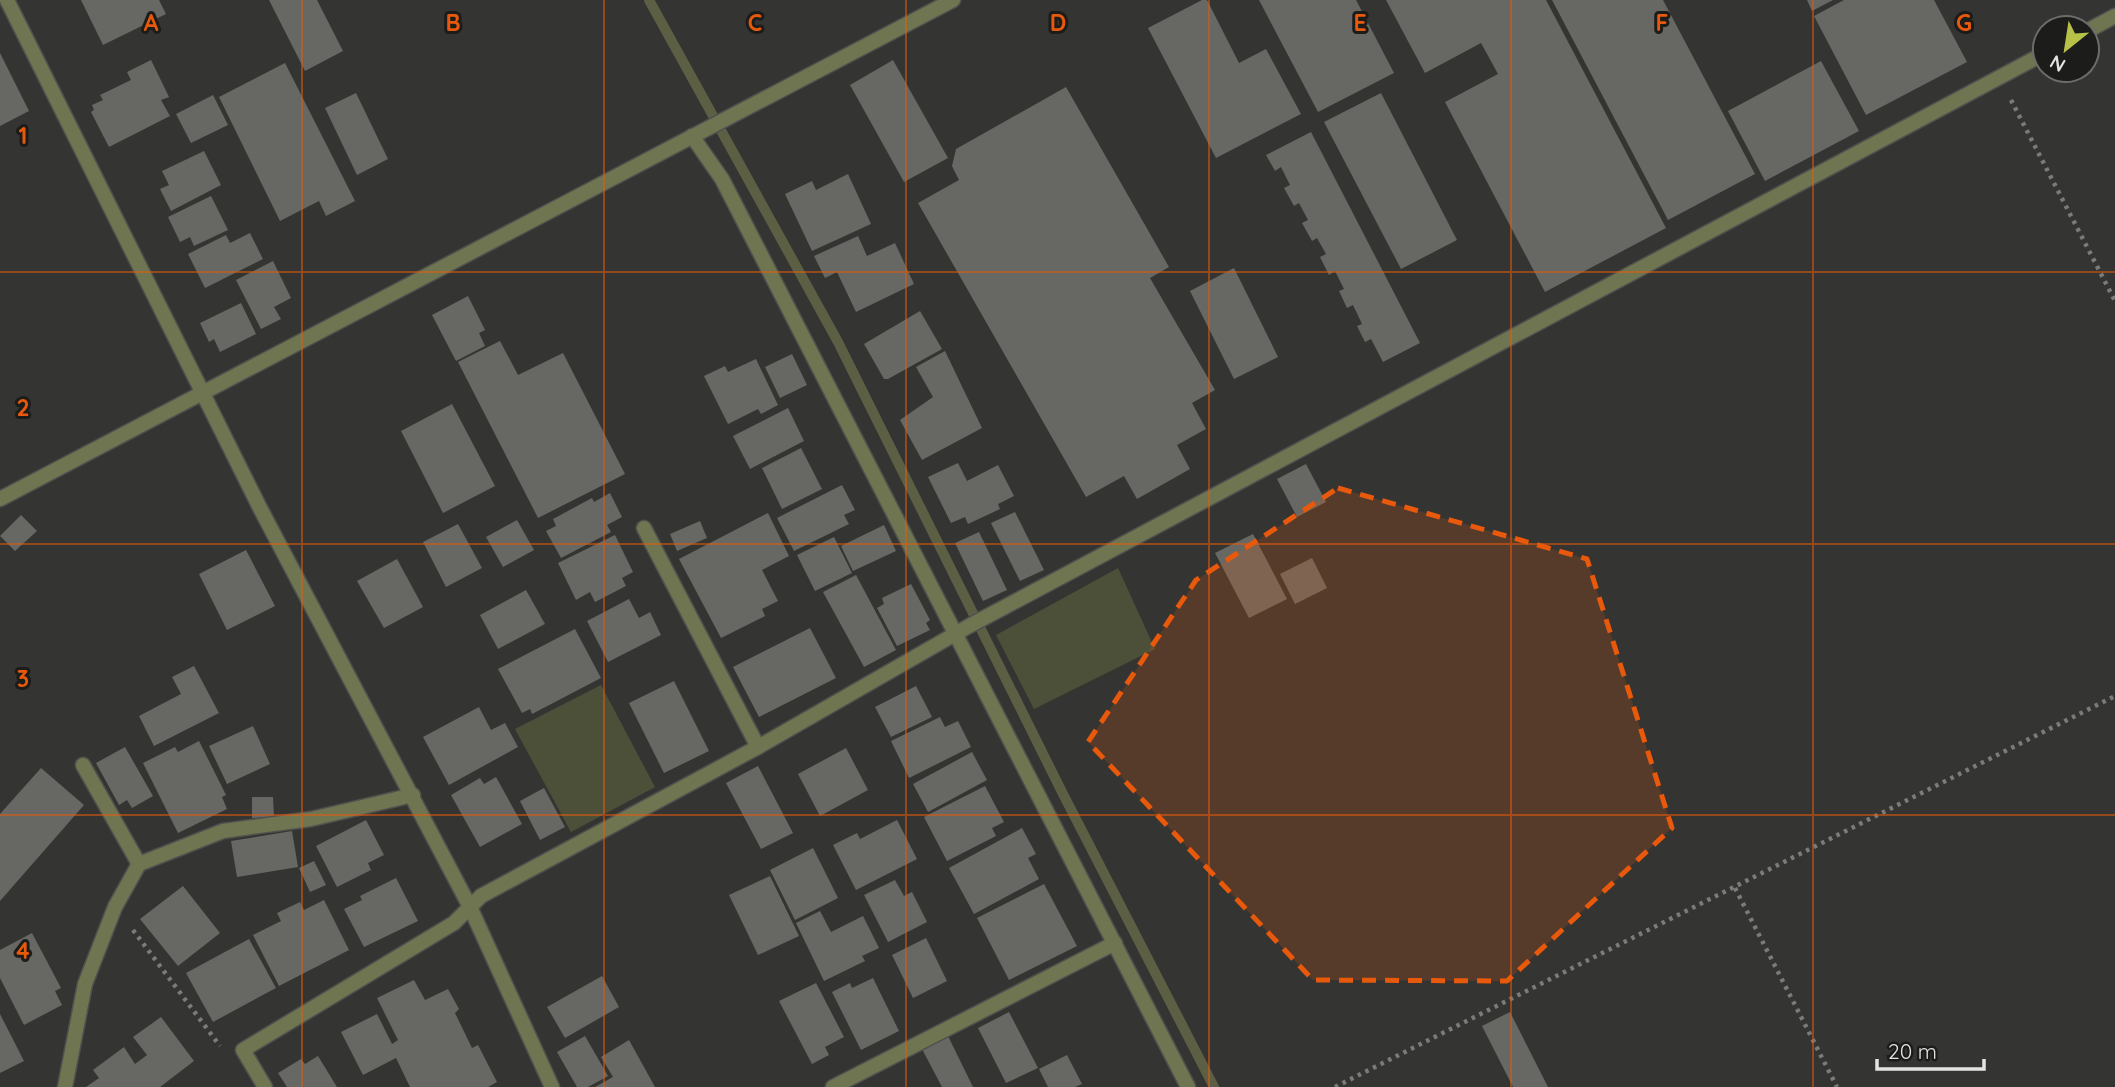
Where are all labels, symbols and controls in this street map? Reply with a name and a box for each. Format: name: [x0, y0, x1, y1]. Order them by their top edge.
text: A: [144, 8, 159, 37]
text: B: [445, 8, 461, 37]
text: C: [748, 8, 762, 37]
text: D: [1050, 8, 1066, 37]
text: E: [1353, 8, 1367, 37]
text: F: [1656, 8, 1668, 37]
text: G: [1956, 8, 1972, 37]
north arrow: [2031, 14, 2101, 84]
text: N: [2045, 50, 2070, 78]
text: 1: [19, 121, 27, 150]
text: 2: [16, 393, 30, 422]
text: 3: [17, 664, 29, 693]
text: 4: [16, 936, 30, 965]
scale bar: [1877, 1028, 1984, 1072]
text: 20 m: [1888, 1038, 1937, 1064]

